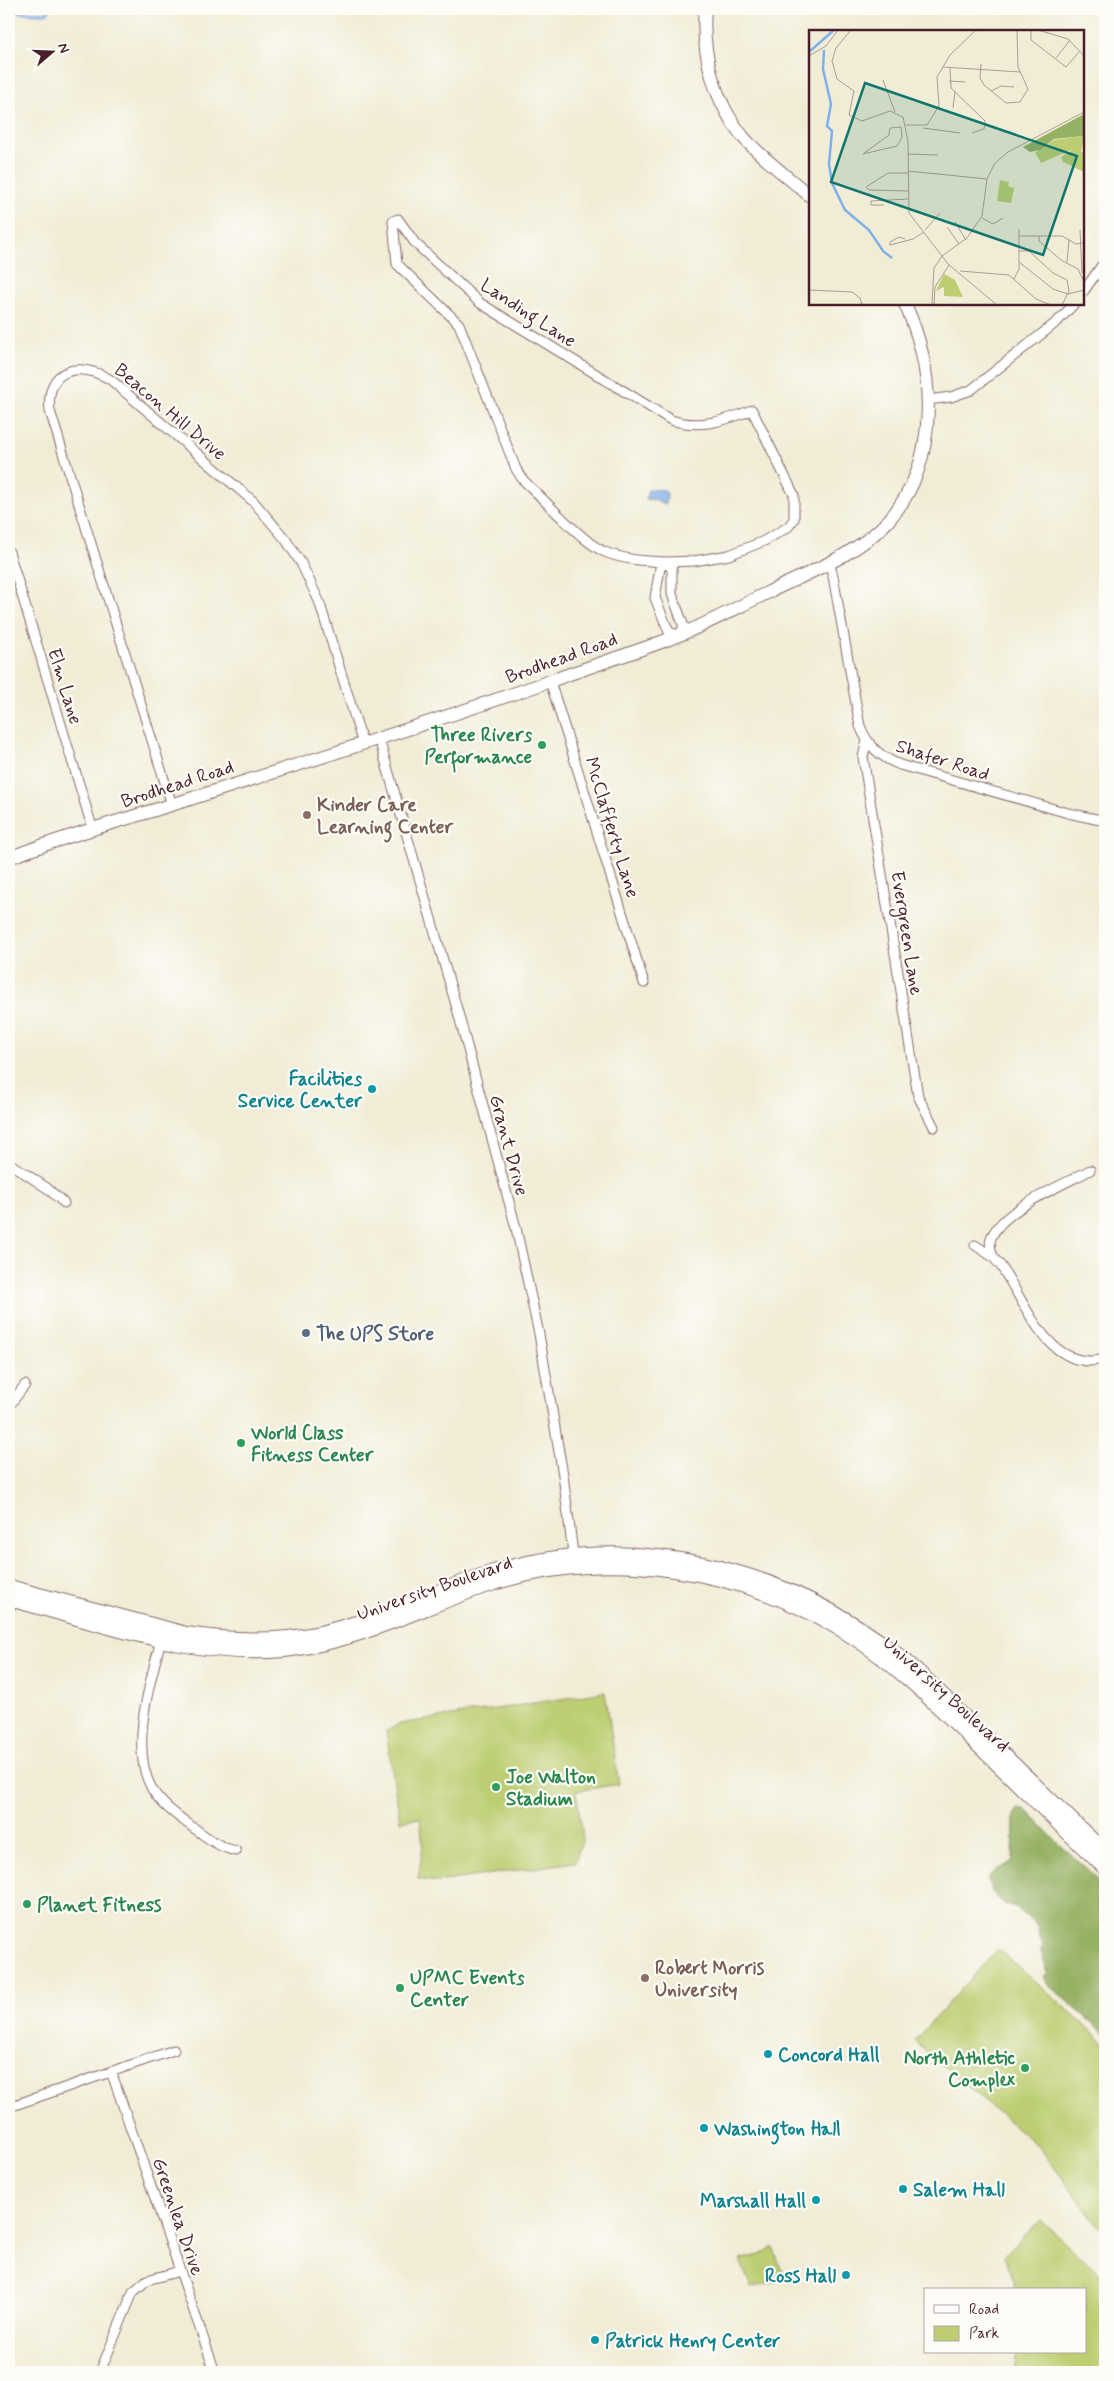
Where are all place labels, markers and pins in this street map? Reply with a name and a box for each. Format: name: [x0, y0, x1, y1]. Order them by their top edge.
place label: Three Rivers Performance: [424, 723, 533, 773]
marker: Three Rivers Performance: [536, 739, 548, 751]
place label: Kinder Care Learning Center: [317, 793, 454, 843]
marker: Kinder Care Learning Center: [301, 809, 313, 821]
place label: Facilities Service Center: [238, 1067, 363, 1114]
marker: Facilities Service Center: [366, 1083, 378, 1095]
place label: The UPS Store: [316, 1322, 434, 1347]
marker: The UPS Store: [300, 1327, 312, 1339]
place label: World Class Fitness Center: [250, 1421, 375, 1468]
marker: World Class Fitness Center: [235, 1437, 247, 1449]
place label: Joe Walton Stadium: [506, 1765, 596, 1812]
marker: Joe Walton Stadium: [490, 1781, 502, 1793]
place label: Planet Fitness: [37, 1893, 162, 1918]
marker: Planet Fitness: [21, 1898, 33, 1910]
place label: Robert Morris University: [655, 1956, 765, 2003]
place label: UPMC Events Center: [410, 1966, 525, 2013]
marker: Robert Morris University: [639, 1972, 651, 1984]
marker: UPMC Events Center: [394, 1982, 406, 1994]
place label: Concord Hall: [778, 2043, 880, 2068]
place label: North Athletic Complex: [904, 2046, 1016, 2093]
marker: Concord Hall: [762, 2048, 774, 2060]
marker: North Athletic Complex: [1019, 2062, 1031, 2074]
place label: Washington Hall: [713, 2117, 841, 2145]
marker: Washington Hall: [698, 2122, 710, 2134]
place label: Salem Hall: [913, 2178, 1005, 2203]
marker: Salem Hall: [897, 2183, 909, 2195]
place label: Marshall Hall: [700, 2189, 806, 2214]
marker: Marshall Hall: [810, 2194, 822, 2206]
place label: Ross Hall: [765, 2264, 836, 2289]
marker: Ross Hall: [840, 2269, 852, 2281]
place label: Patrick Henry Center: [605, 2329, 780, 2354]
marker: Patrick Henry Center: [589, 2334, 601, 2346]

